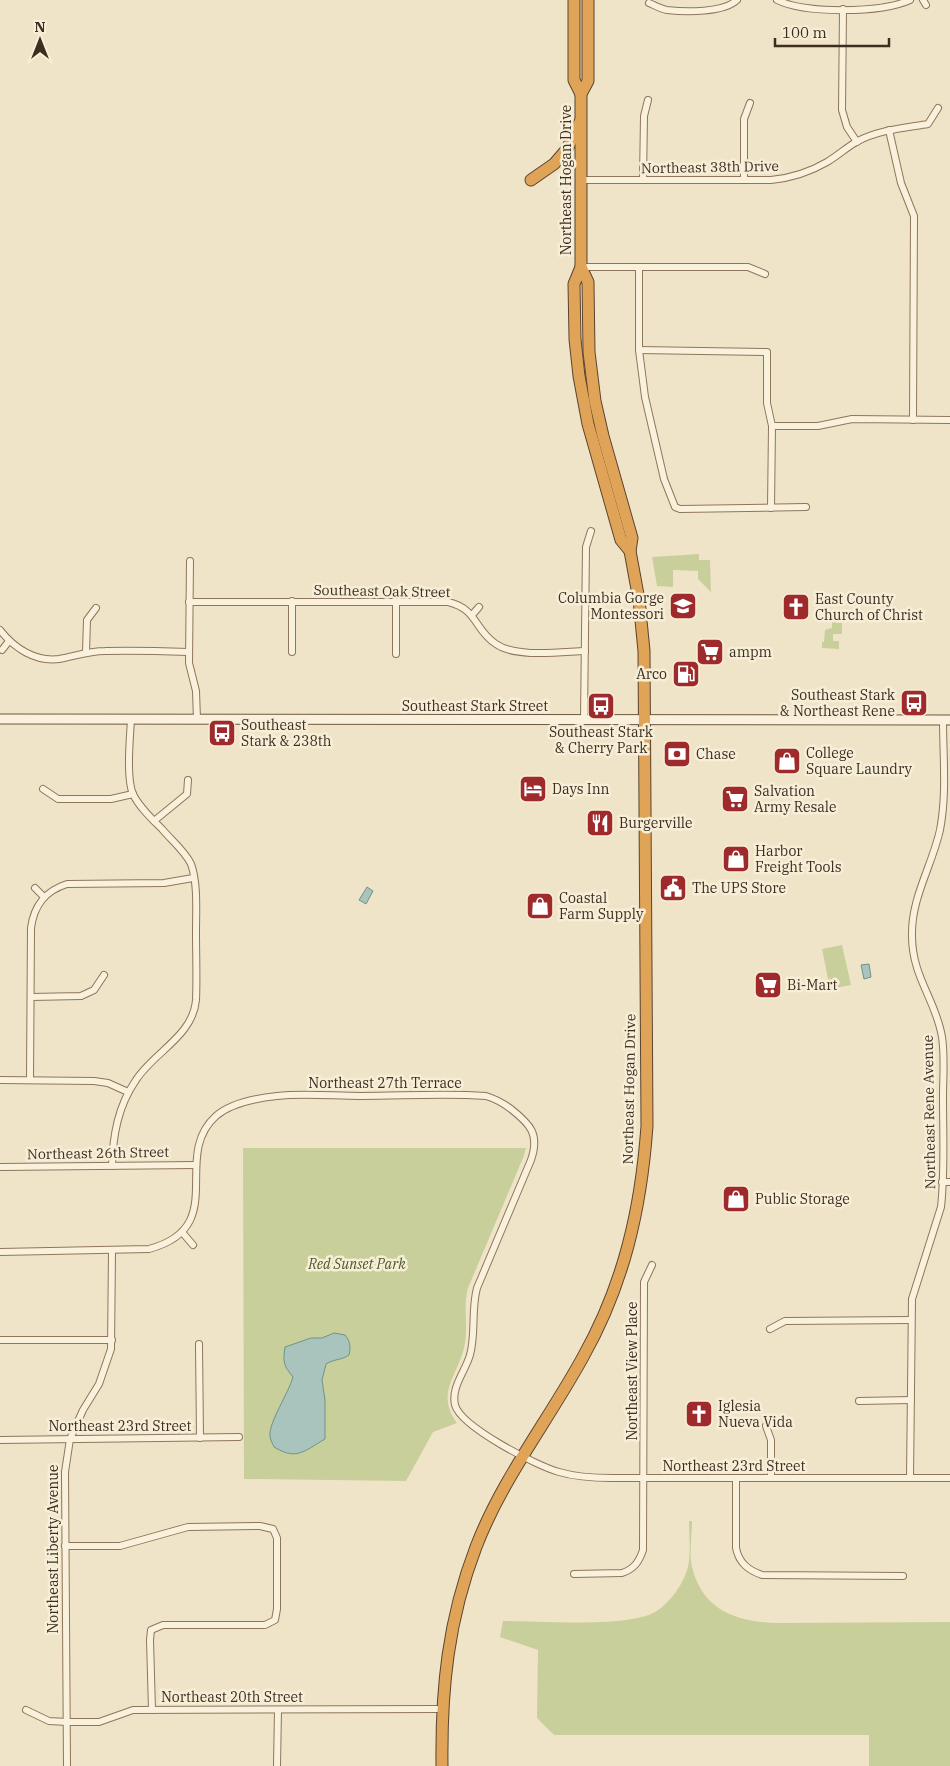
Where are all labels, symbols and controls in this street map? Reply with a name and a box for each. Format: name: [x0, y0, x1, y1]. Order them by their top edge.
north arrow: [15, 15, 65, 65]
scale bar: [775, 15, 889, 47]
text: N: [34, 18, 46, 36]
text: 100 m: [782, 23, 827, 42]
street label: Northeast Hogan Drive: [557, 105, 575, 255]
street label: Northeast 38th Drive: [641, 157, 779, 177]
street label: Southeast Oak Street: [313, 581, 451, 601]
place label: Columbia Gorge Montessori: [558, 589, 664, 623]
place label: East County Church of Christ: [815, 590, 923, 624]
school or university icon: Columbia Gorge Montessori: [668, 591, 698, 621]
church icon: East County Church of Christ: [781, 592, 811, 622]
supermarket icon: ampm: [695, 637, 725, 667]
place label: ampm: [729, 643, 772, 661]
fuel station icon: Arco: [671, 659, 701, 689]
place label: Arco: [636, 665, 667, 683]
place label: Southeast Stark & Northeast Rene: [780, 686, 896, 720]
bus stop icon: Southeast Stark & Northeast Rene: [899, 688, 929, 718]
bus stop icon: Southeast Stark & Cherry Park: [586, 691, 616, 721]
street label: Southeast Stark Street: [402, 697, 548, 715]
place label: Southeast Stark & 238th: [241, 716, 332, 750]
bus stop icon: Southeast Stark & 238th: [207, 718, 237, 748]
place label: Southeast Stark & Cherry Park: [549, 723, 654, 757]
bank icon: Chase: [662, 739, 692, 769]
place label: College Square Laundry: [806, 744, 913, 778]
place label: Chase: [696, 745, 736, 763]
shop icon: College Square Laundry: [772, 746, 802, 776]
hotel icon: Days Inn: [518, 774, 548, 804]
place label: Days Inn: [552, 780, 610, 798]
place label: Salvation Army Resale: [754, 782, 837, 816]
supermarket icon: Salvation Army Resale: [720, 784, 750, 814]
restaurant icon: Burgerville: [585, 808, 615, 838]
place label: Burgerville: [619, 814, 693, 832]
place label: Harbor Freight Tools: [755, 842, 842, 876]
shop icon: Harbor Freight Tools: [721, 844, 751, 874]
public building icon: The UPS Store: [658, 873, 688, 903]
place label: The UPS Store: [692, 879, 786, 897]
place label: Coastal Farm Supply: [559, 889, 644, 923]
shop icon: Coastal Farm Supply: [525, 891, 555, 921]
supermarket icon: Bi-Mart: [753, 970, 783, 1000]
place label: Bi-Mart: [787, 976, 837, 994]
street label: Northeast Hogan Drive: [619, 1014, 639, 1164]
street label: Northeast Rene Avenue: [919, 1035, 939, 1189]
street label: Northeast 27th Terrace: [308, 1074, 462, 1092]
street label: Northeast 26th Street: [27, 1143, 169, 1163]
shop icon: Public Storage: [721, 1184, 751, 1214]
place label: Public Storage: [755, 1190, 850, 1208]
park label: Red Sunset Park: [307, 1255, 406, 1273]
street label: Northeast View Place: [623, 1301, 641, 1441]
place label: Iglesia Nueva Vida: [718, 1397, 793, 1431]
church icon: Iglesia Nueva Vida: [684, 1399, 714, 1429]
street label: Northeast 23rd Street: [48, 1417, 192, 1435]
street label: Northeast 23rd Street: [662, 1457, 806, 1475]
street label: Northeast Liberty Avenue: [44, 1465, 62, 1633]
street label: Northeast 20th Street: [161, 1688, 303, 1706]

